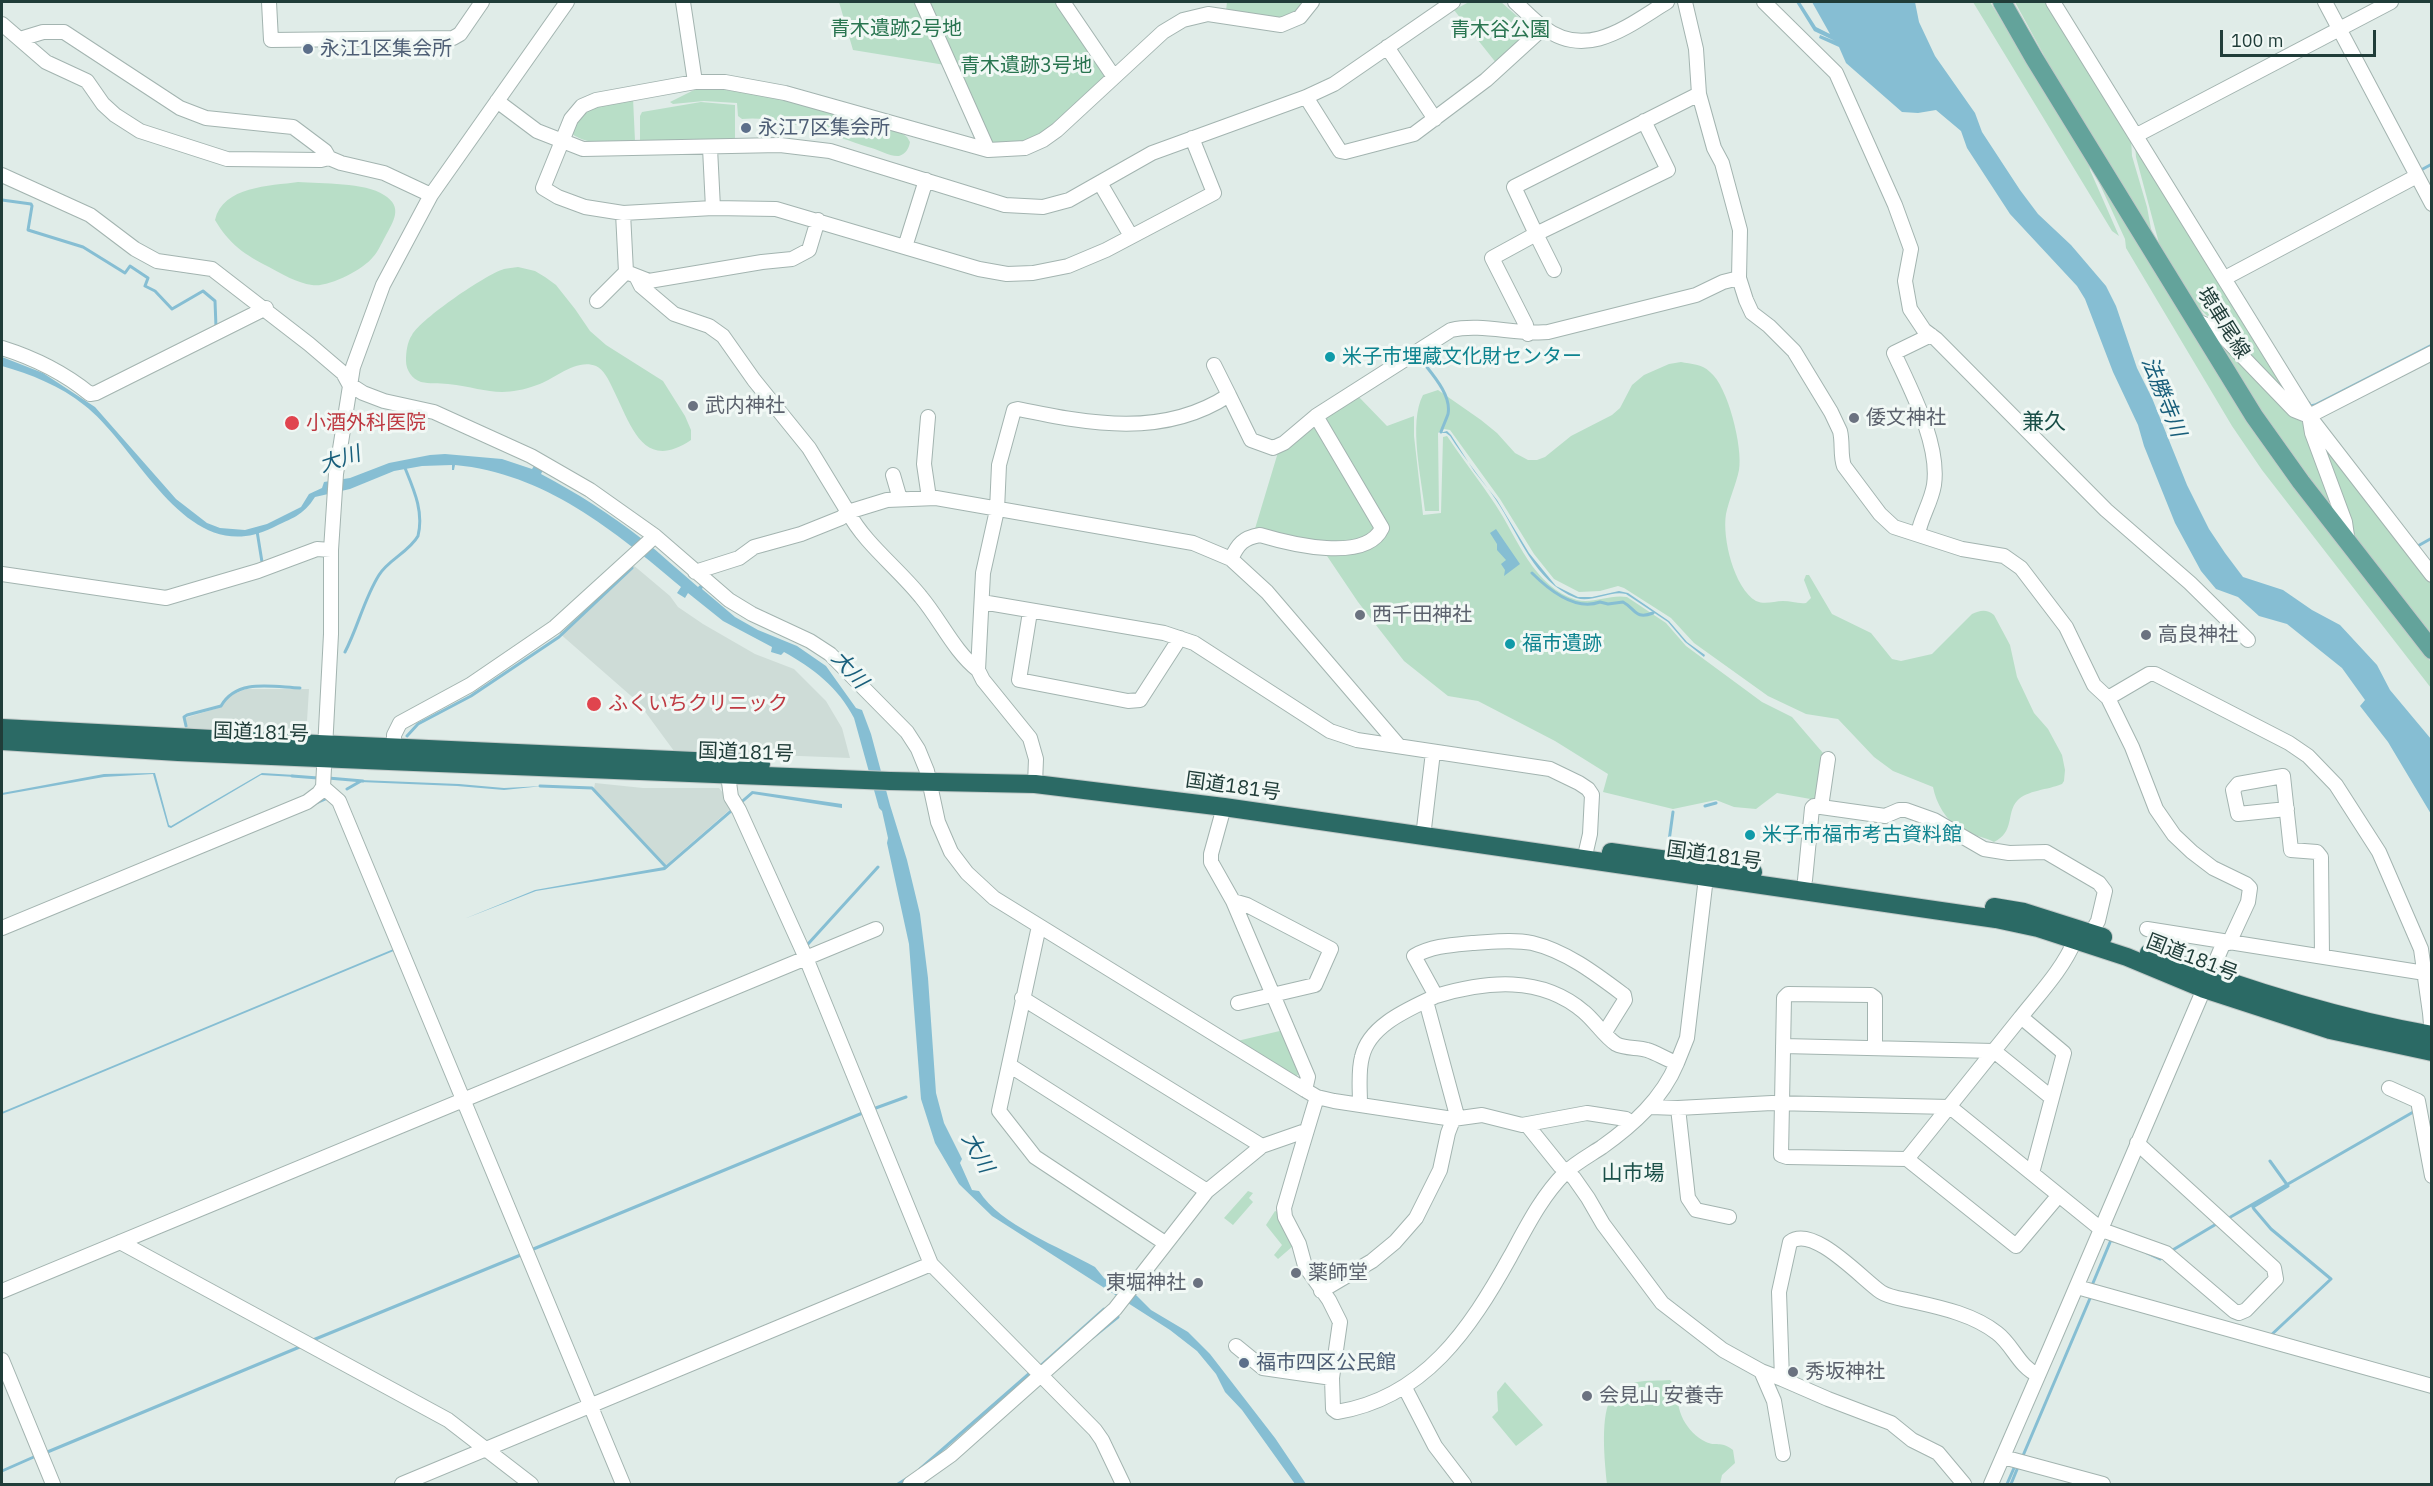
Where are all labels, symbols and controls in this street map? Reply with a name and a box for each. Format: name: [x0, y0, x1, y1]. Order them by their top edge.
park label: 青木遺跡2号地: [830, 17, 962, 41]
park label: 青木谷公園: [1450, 18, 1550, 42]
scale bar: [2223, 18, 2379, 56]
text: 100 m: [2231, 29, 2283, 52]
place label: 永江1区集会所: [320, 37, 452, 61]
marker: 永江1区集会所: [301, 42, 315, 56]
park label: 青木遺跡3号地: [960, 54, 1092, 78]
place label: 永江7区集会所: [758, 116, 890, 140]
marker: 永江7区集会所: [739, 121, 753, 135]
street label: 境車尾線: [2192, 283, 2254, 363]
place label: 米子市埋蔵文化財センター: [1342, 345, 1582, 369]
marker: 米子市埋蔵文化財センター: [1323, 350, 1337, 364]
water label: 法勝寺川: [2136, 353, 2190, 441]
place label: 武内神社: [705, 394, 785, 418]
marker: 武内神社: [686, 399, 700, 413]
place label: 倭文神社: [1866, 406, 1946, 430]
district label: 兼久: [2022, 410, 2066, 436]
place label: 小酒外科医院: [306, 411, 426, 435]
marker: 倭文神社: [1847, 411, 1861, 425]
marker: 小酒外科医院: [283, 414, 301, 432]
water label: 大川: [316, 442, 364, 478]
place label: 西千田神社: [1372, 603, 1472, 627]
marker: 西千田神社: [1353, 608, 1367, 622]
place label: 高良神社: [2158, 623, 2238, 647]
marker: 高良神社: [2139, 628, 2153, 642]
place label: 福市遺跡: [1522, 632, 1602, 656]
marker: 福市遺跡: [1503, 637, 1517, 651]
water label: 大川: [826, 646, 872, 694]
place label: ふくいちクリニック: [608, 692, 788, 716]
marker: ふくいちクリニック: [585, 695, 603, 713]
street label: 国道181号: [213, 719, 309, 747]
street label: 国道181号: [698, 739, 794, 767]
street label: 国道181号: [1184, 768, 1282, 806]
place label: 米子市福市考古資料館: [1762, 823, 1962, 847]
marker: 米子市福市考古資料館: [1743, 828, 1757, 842]
street label: 国道181号: [1665, 837, 1763, 875]
street label: 国道181号: [2143, 930, 2241, 986]
water label: 大川: [956, 1129, 998, 1177]
district label: 山市場: [1602, 1161, 1664, 1187]
place label: 薬師堂: [1308, 1261, 1368, 1285]
marker: 薬師堂: [1289, 1266, 1303, 1280]
place label: 東堀神社: [1106, 1271, 1186, 1295]
marker: 東堀神社: [1191, 1276, 1205, 1290]
place label: 福市四区公民館: [1256, 1351, 1396, 1375]
marker: 福市四区公民館: [1237, 1356, 1251, 1370]
place label: 秀坂神社: [1805, 1360, 1885, 1384]
marker: 秀坂神社: [1786, 1365, 1800, 1379]
place label: 会見山 安養寺: [1599, 1384, 1724, 1408]
marker: 会見山 安養寺: [1580, 1389, 1594, 1403]

